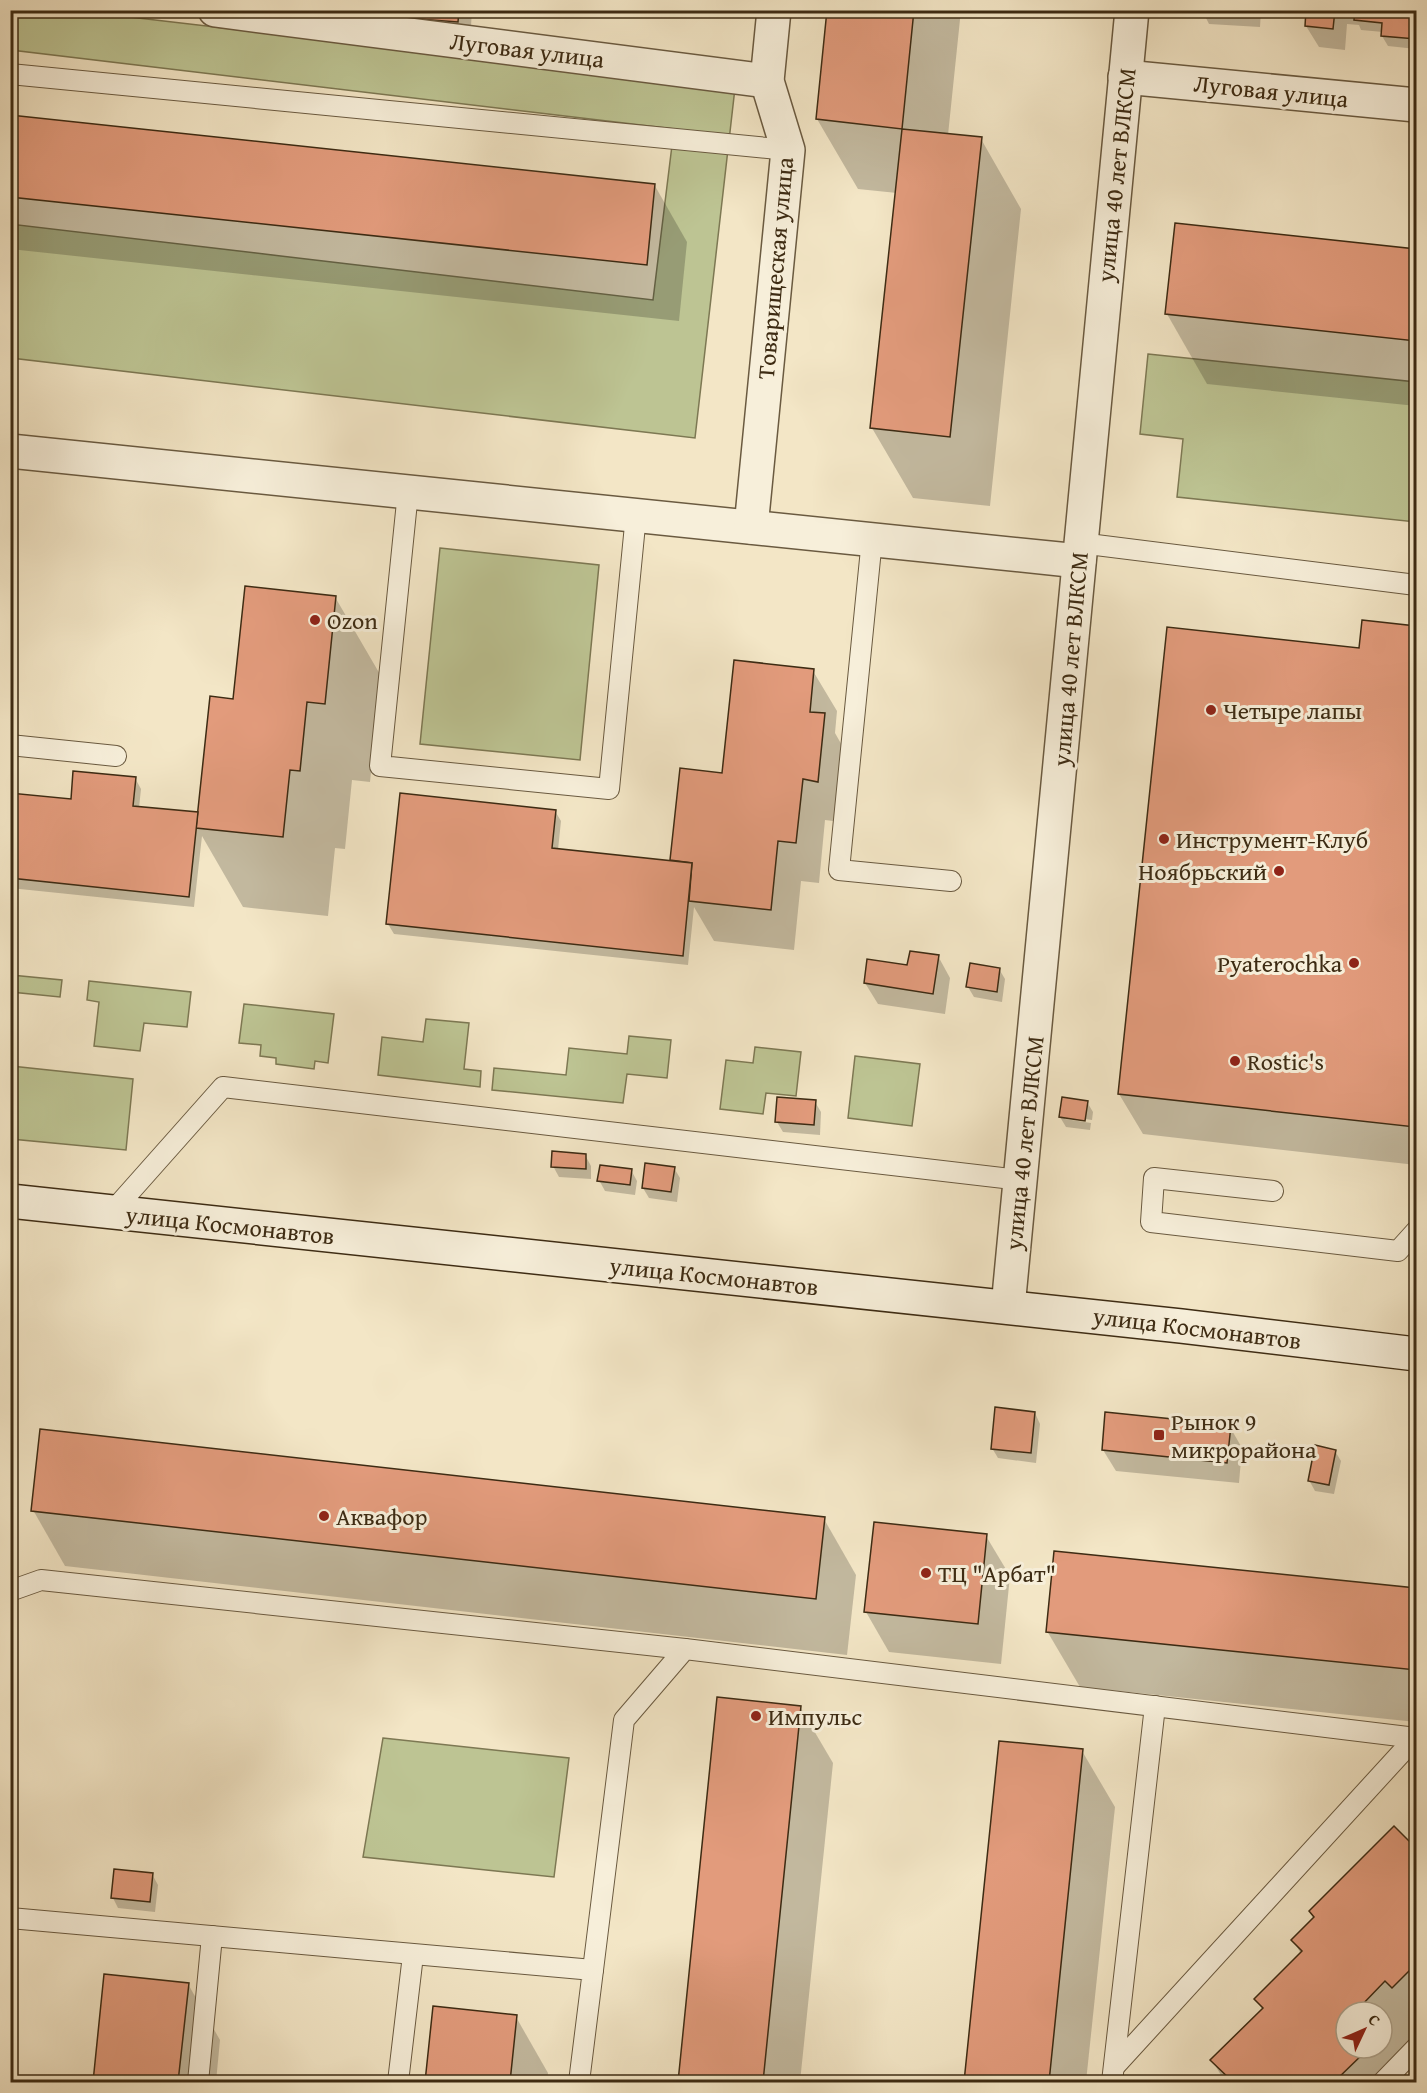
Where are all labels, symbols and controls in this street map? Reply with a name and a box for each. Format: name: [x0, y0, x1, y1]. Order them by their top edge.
street label: Луговая улица: [448, 23, 607, 77]
street label: Луговая улица: [1192, 65, 1351, 117]
street label: улица 40 лет ВЛКСМ: [1087, 66, 1145, 285]
street label: Товарищеская улица: [748, 155, 802, 380]
street label: улица 40 лет ВЛКСМ: [1043, 550, 1097, 769]
place label: Ozon: [327, 603, 378, 638]
marker: Ozon: [308, 613, 322, 627]
place label: Четыре лапы: [1223, 693, 1362, 728]
marker: Четыре лапы: [1204, 703, 1218, 717]
place label: Инструмент-Клуб: [1176, 822, 1368, 857]
marker: Инструмент-Клуб: [1157, 832, 1171, 846]
place label: Ноябрьский: [1138, 854, 1267, 889]
marker: Ноябрьский: [1272, 864, 1286, 878]
place label: Pyaterochka: [1217, 946, 1343, 981]
marker: Pyaterochka: [1347, 956, 1361, 970]
street label: улица 40 лет ВЛКСМ: [995, 1034, 1053, 1253]
place label: Rostic's: [1247, 1044, 1324, 1079]
marker: Rostic's: [1228, 1054, 1242, 1068]
street label: улица Космонавтов: [123, 1197, 336, 1253]
street label: улица Космонавтов: [607, 1248, 820, 1304]
street label: улица Космонавтов: [1090, 1298, 1303, 1358]
place label: Рынок 9 микрорайона: [1171, 1404, 1317, 1467]
marker: Рынок 9 микрорайона: [1152, 1428, 1166, 1442]
place label: Аквафор: [336, 1499, 428, 1534]
marker: Аквафор: [317, 1509, 331, 1523]
place label: ТЦ "Арбат": [938, 1556, 1056, 1591]
marker: ТЦ "Арбат": [919, 1566, 933, 1580]
place label: Импульс: [768, 1699, 863, 1734]
marker: Импульс: [749, 1709, 763, 1723]
north arrow: [1334, 2000, 1394, 2060]
text: С: [1363, 2008, 1387, 2031]

